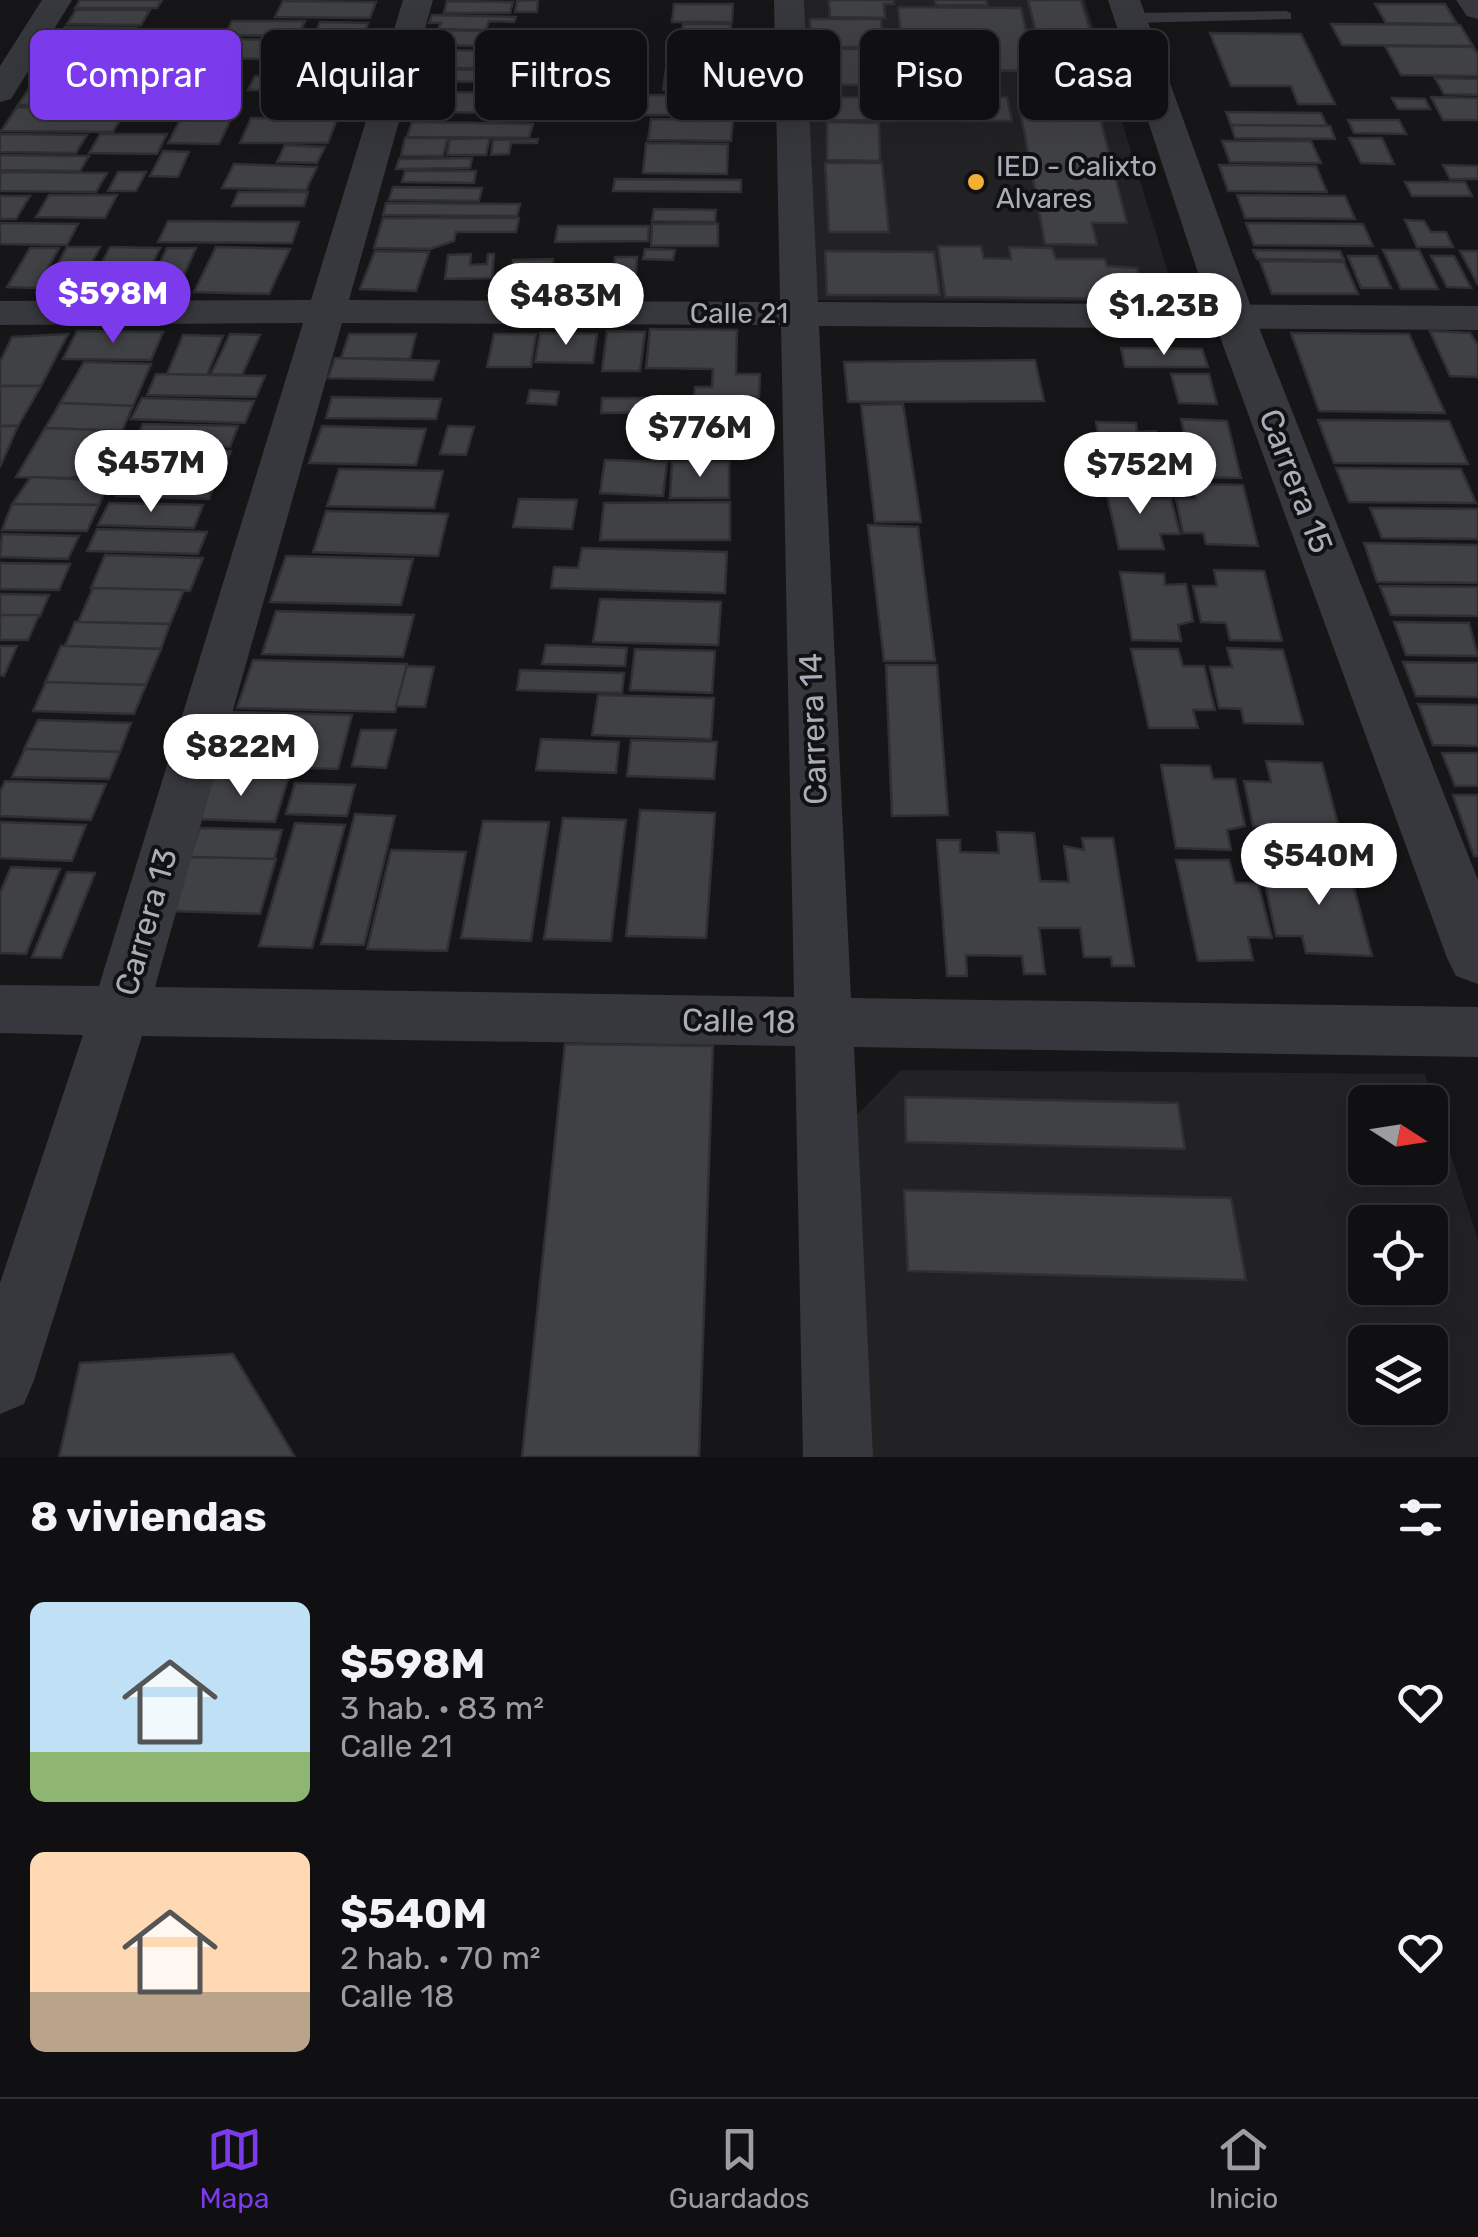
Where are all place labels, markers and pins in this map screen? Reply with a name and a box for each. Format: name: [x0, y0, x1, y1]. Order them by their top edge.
place label: IED - Calixto Alvares: [996, 150, 1157, 215]
marker: IED - Calixto Alvares: [965, 171, 987, 193]
pin: $598M: [43, 261, 183, 346]
pin: $483M: [496, 263, 636, 348]
pin: $1.23B: [1083, 273, 1245, 358]
pin: $776M: [630, 395, 770, 480]
pin: $457M: [81, 430, 221, 515]
pin: $752M: [1070, 432, 1210, 517]
pin: $822M: [171, 714, 311, 799]
pin: $540M: [1249, 823, 1389, 908]

